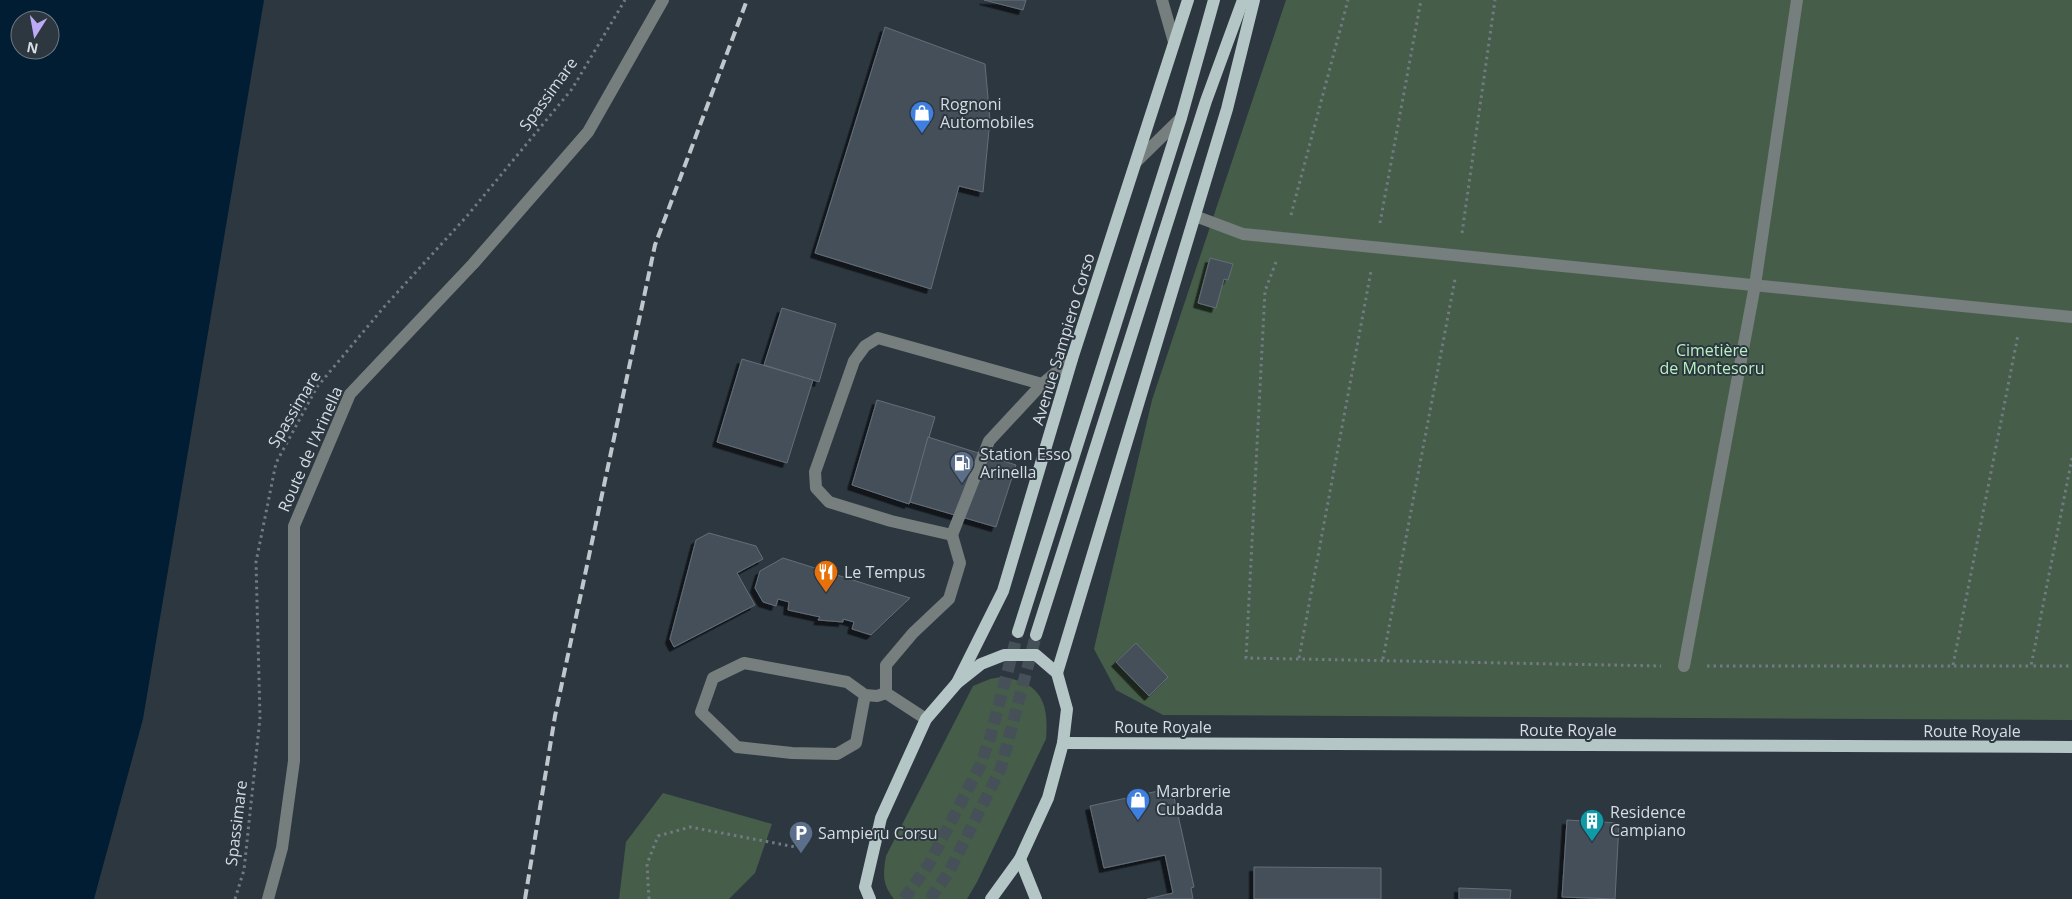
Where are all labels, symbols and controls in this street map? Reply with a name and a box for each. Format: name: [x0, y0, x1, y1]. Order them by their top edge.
north arrow: [10, 10, 60, 60]
text: N: [25, 38, 40, 59]
street label: Spassimare: [514, 53, 582, 135]
place label: Rognoni Automobiles: [940, 93, 1034, 133]
shop icon: Rognoni Automobiles: [909, 100, 935, 134]
street label: Avenue Sampiero Corso: [1026, 250, 1100, 428]
park label: Cimetière de Montesoru: [1659, 339, 1765, 379]
street label: Spassimare: [262, 366, 326, 452]
street label: Route de l'Arinella: [272, 383, 348, 515]
place label: Station Esso Arinella: [980, 443, 1070, 483]
fuel station icon: Station Esso Arinella: [949, 450, 975, 484]
restaurant icon: Le Tempus: [813, 559, 839, 593]
place label: Le Tempus: [844, 561, 925, 583]
street label: Route Royale: [1114, 716, 1212, 738]
street label: Route Royale: [1519, 719, 1617, 741]
street label: Route Royale: [1923, 720, 2021, 742]
street label: Spassimare: [220, 779, 252, 867]
place label: Marbrerie Cubadda: [1156, 780, 1231, 820]
shop icon: Marbrerie Cubadda: [1125, 787, 1151, 821]
place label: Residence Campiano: [1610, 801, 1686, 841]
building icon: Residence Campiano: [1579, 808, 1605, 842]
parking icon: Sampieru Corsu: [788, 820, 814, 854]
place label: Sampieru Corsu: [818, 822, 937, 844]

